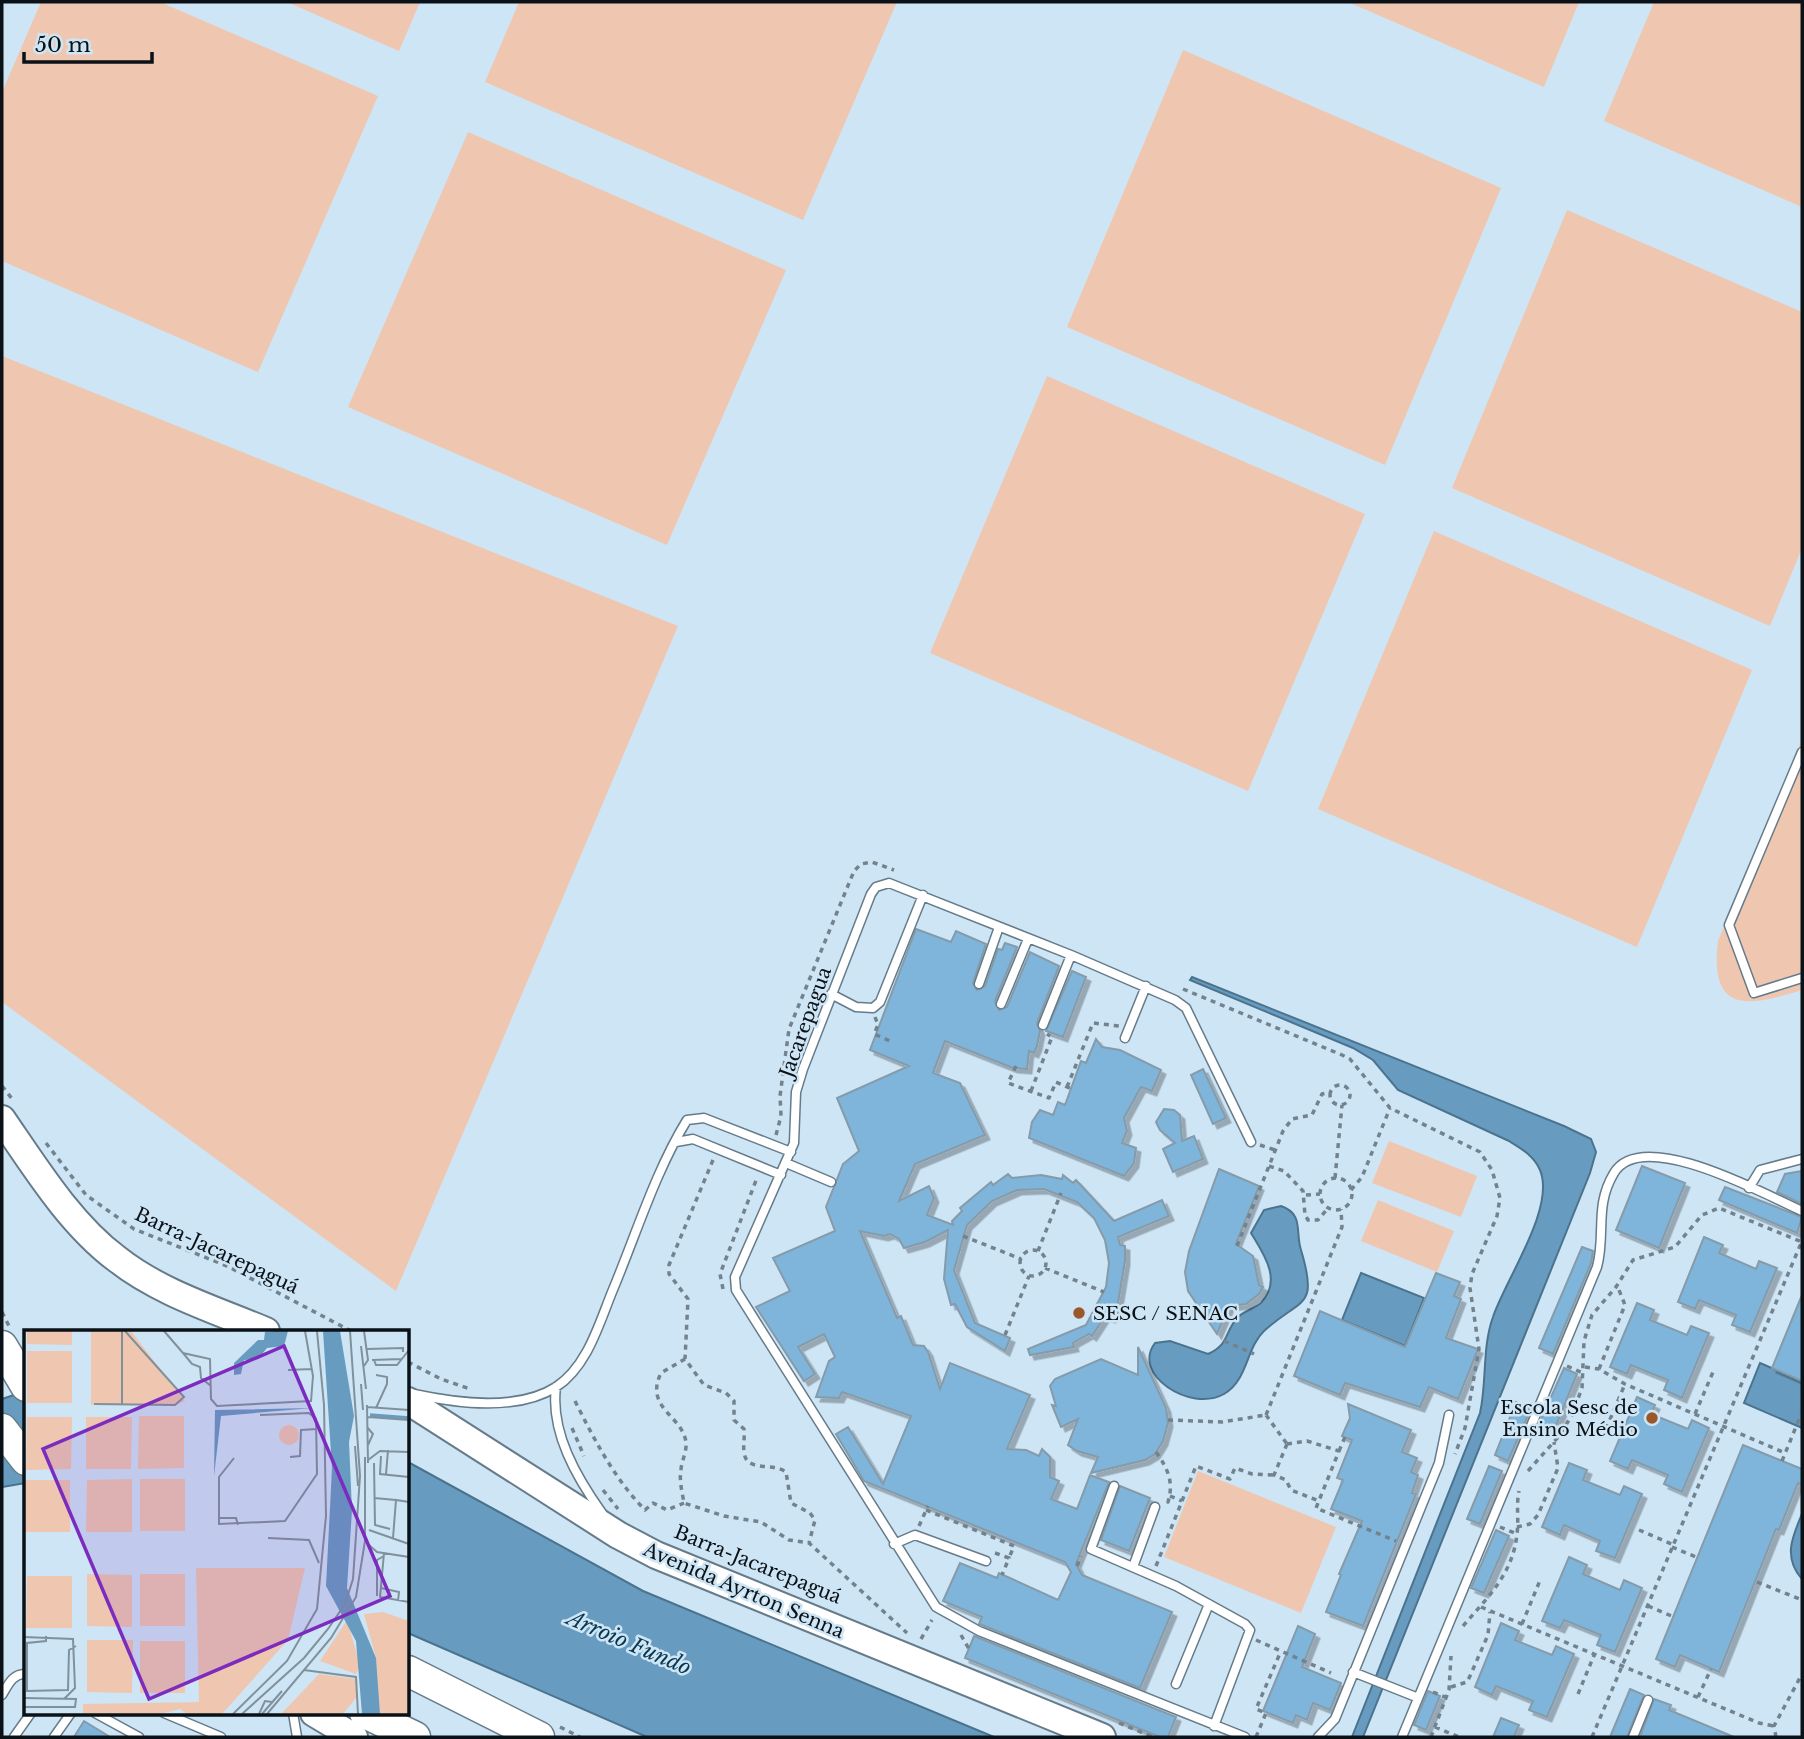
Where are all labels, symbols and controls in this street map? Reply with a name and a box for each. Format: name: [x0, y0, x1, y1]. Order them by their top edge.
scale bar: [24, 21, 152, 65]
text: 50 m: [35, 32, 91, 58]
street label: Jacarepagua: [774, 963, 836, 1083]
street label: Barra-Jacarepaguá: [131, 1202, 303, 1299]
place label: SESC / SENAC: [1093, 1302, 1238, 1325]
marker: SESC / SENAC: [1071, 1305, 1087, 1321]
inset map: [24, 1330, 410, 1714]
place label: Escola Sesc de Ensino Médio: [1500, 1396, 1638, 1441]
marker: Escola Sesc de Ensino Médio: [1644, 1410, 1660, 1426]
street label: Barra-Jacarepaguá: [671, 1520, 845, 1609]
street label: Avenida Ayrton Senna: [639, 1537, 848, 1643]
water label: Arroio Fundo: [560, 1604, 695, 1681]

